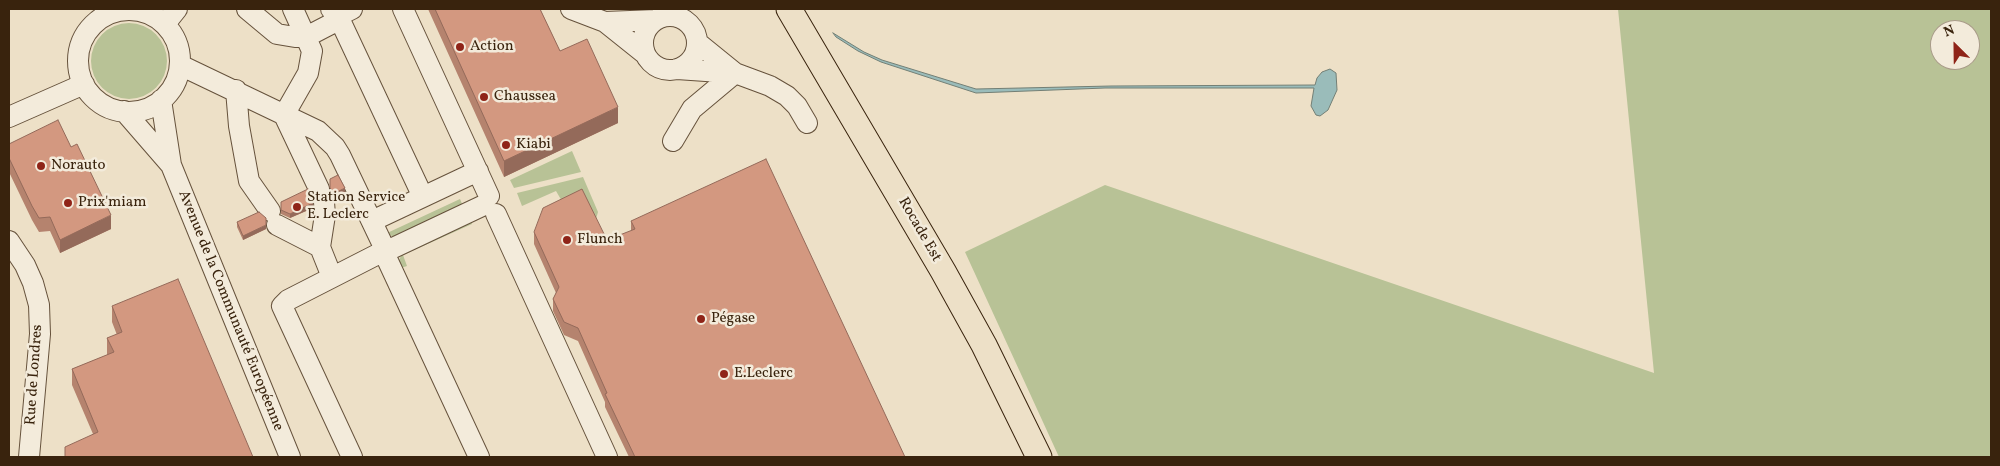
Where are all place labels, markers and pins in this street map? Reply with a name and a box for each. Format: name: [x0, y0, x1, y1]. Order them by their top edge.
place label: Action: [470, 38, 514, 56]
marker: Action: [454, 41, 466, 53]
place label: Chaussea: [494, 88, 556, 106]
marker: Chaussea: [478, 91, 490, 103]
place label: Kiabi: [516, 136, 551, 154]
marker: Kiabi: [500, 139, 512, 151]
place label: Norauto: [51, 157, 105, 175]
marker: Norauto: [35, 160, 47, 172]
place label: Station Service E. Leclerc: [307, 189, 405, 224]
place label: Prix'miam: [78, 194, 147, 212]
marker: Prix'miam: [62, 197, 74, 209]
marker: Station Service E. Leclerc: [291, 201, 303, 213]
place label: Flunch: [577, 231, 623, 249]
marker: Flunch: [561, 234, 573, 246]
place label: Pégase: [711, 310, 755, 328]
marker: Pégase: [695, 313, 707, 325]
place label: E.Leclerc: [734, 365, 793, 383]
marker: E.Leclerc: [718, 368, 730, 380]

